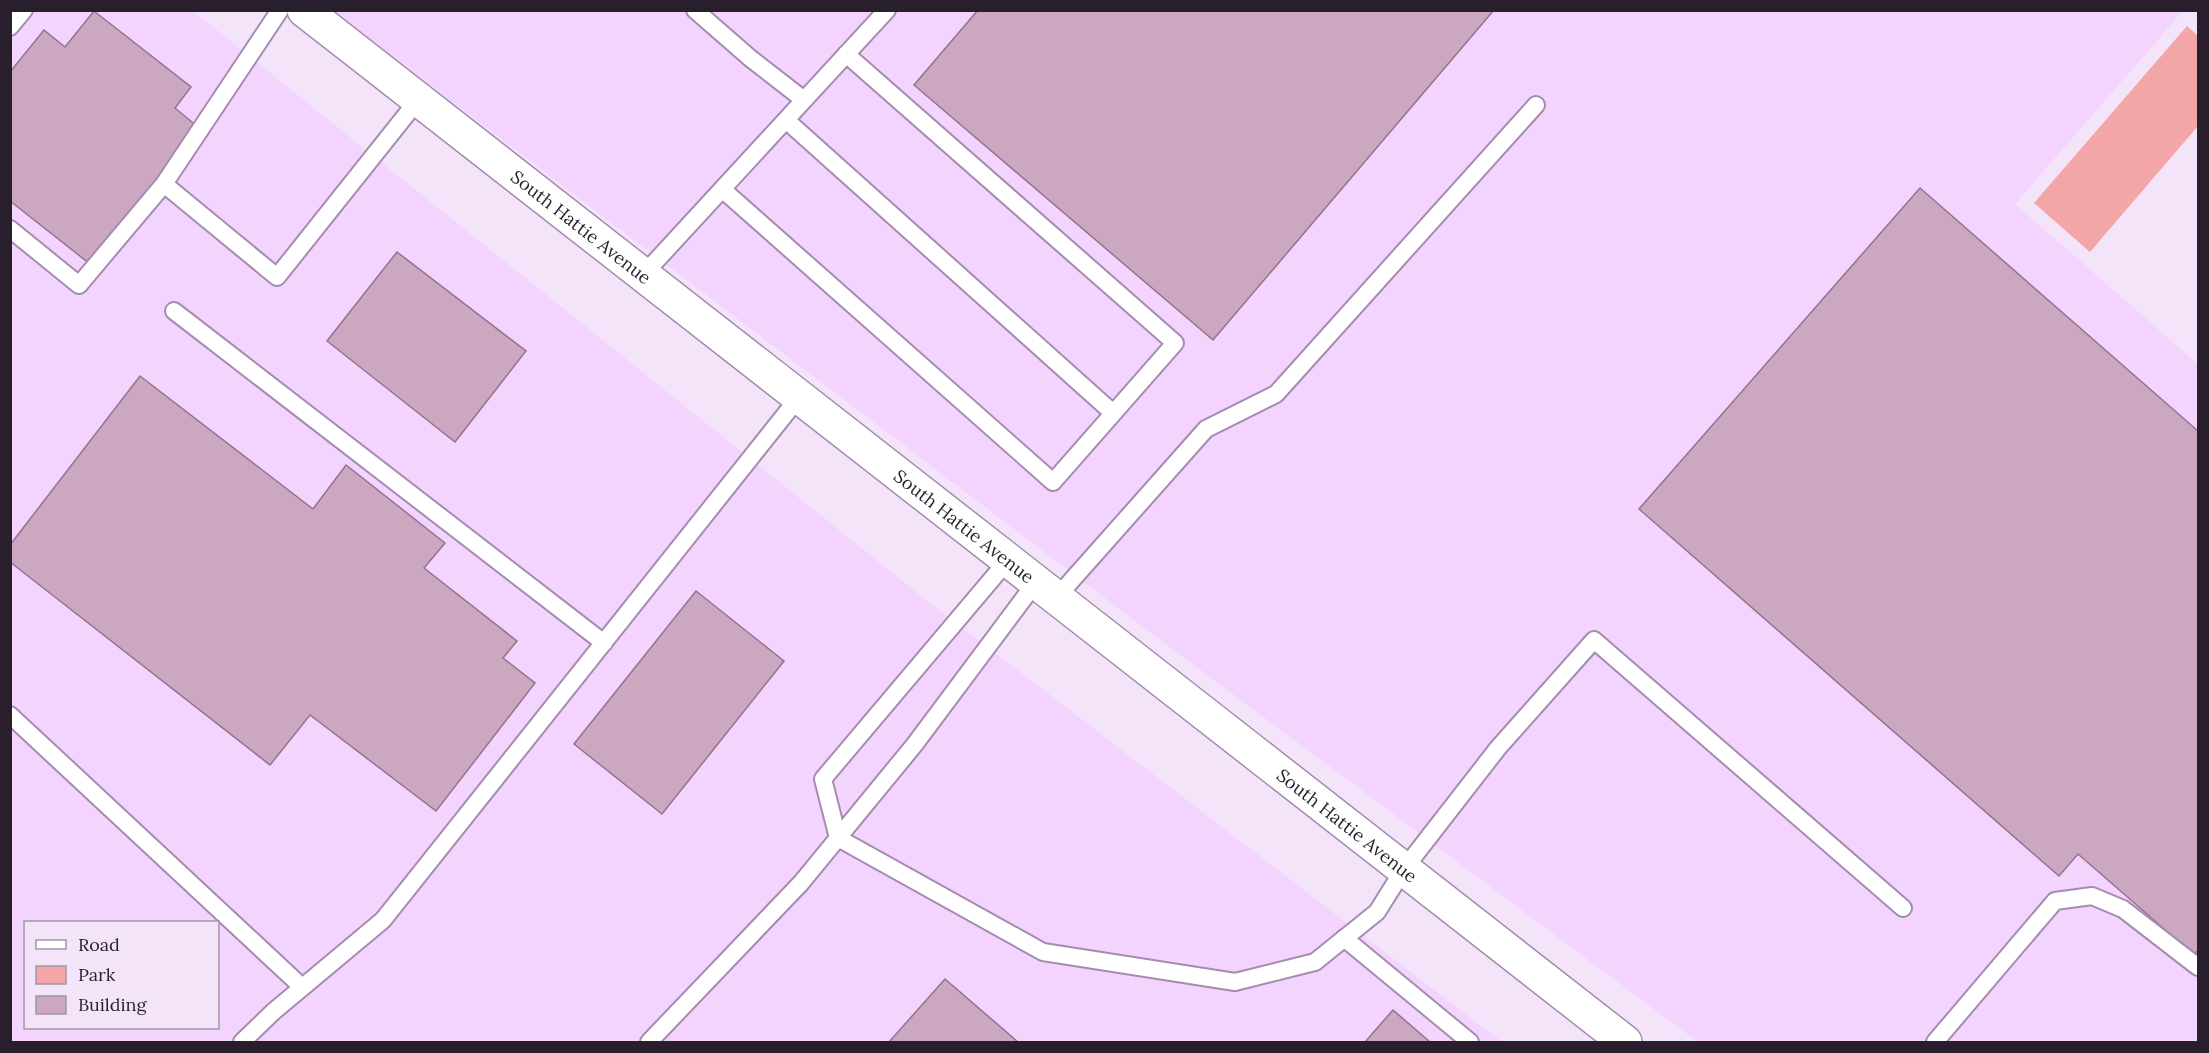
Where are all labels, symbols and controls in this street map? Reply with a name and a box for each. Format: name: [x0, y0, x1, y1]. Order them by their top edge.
street label: South Hattie Avenue: [507, 165, 656, 289]
street label: South Hattie Avenue: [890, 464, 1039, 588]
street label: South Hattie Avenue: [1273, 763, 1422, 887]
legend: [24, 921, 219, 1029]
text: Road: [78, 933, 120, 956]
text: Park: [78, 963, 116, 986]
text: Building: [78, 993, 148, 1016]

